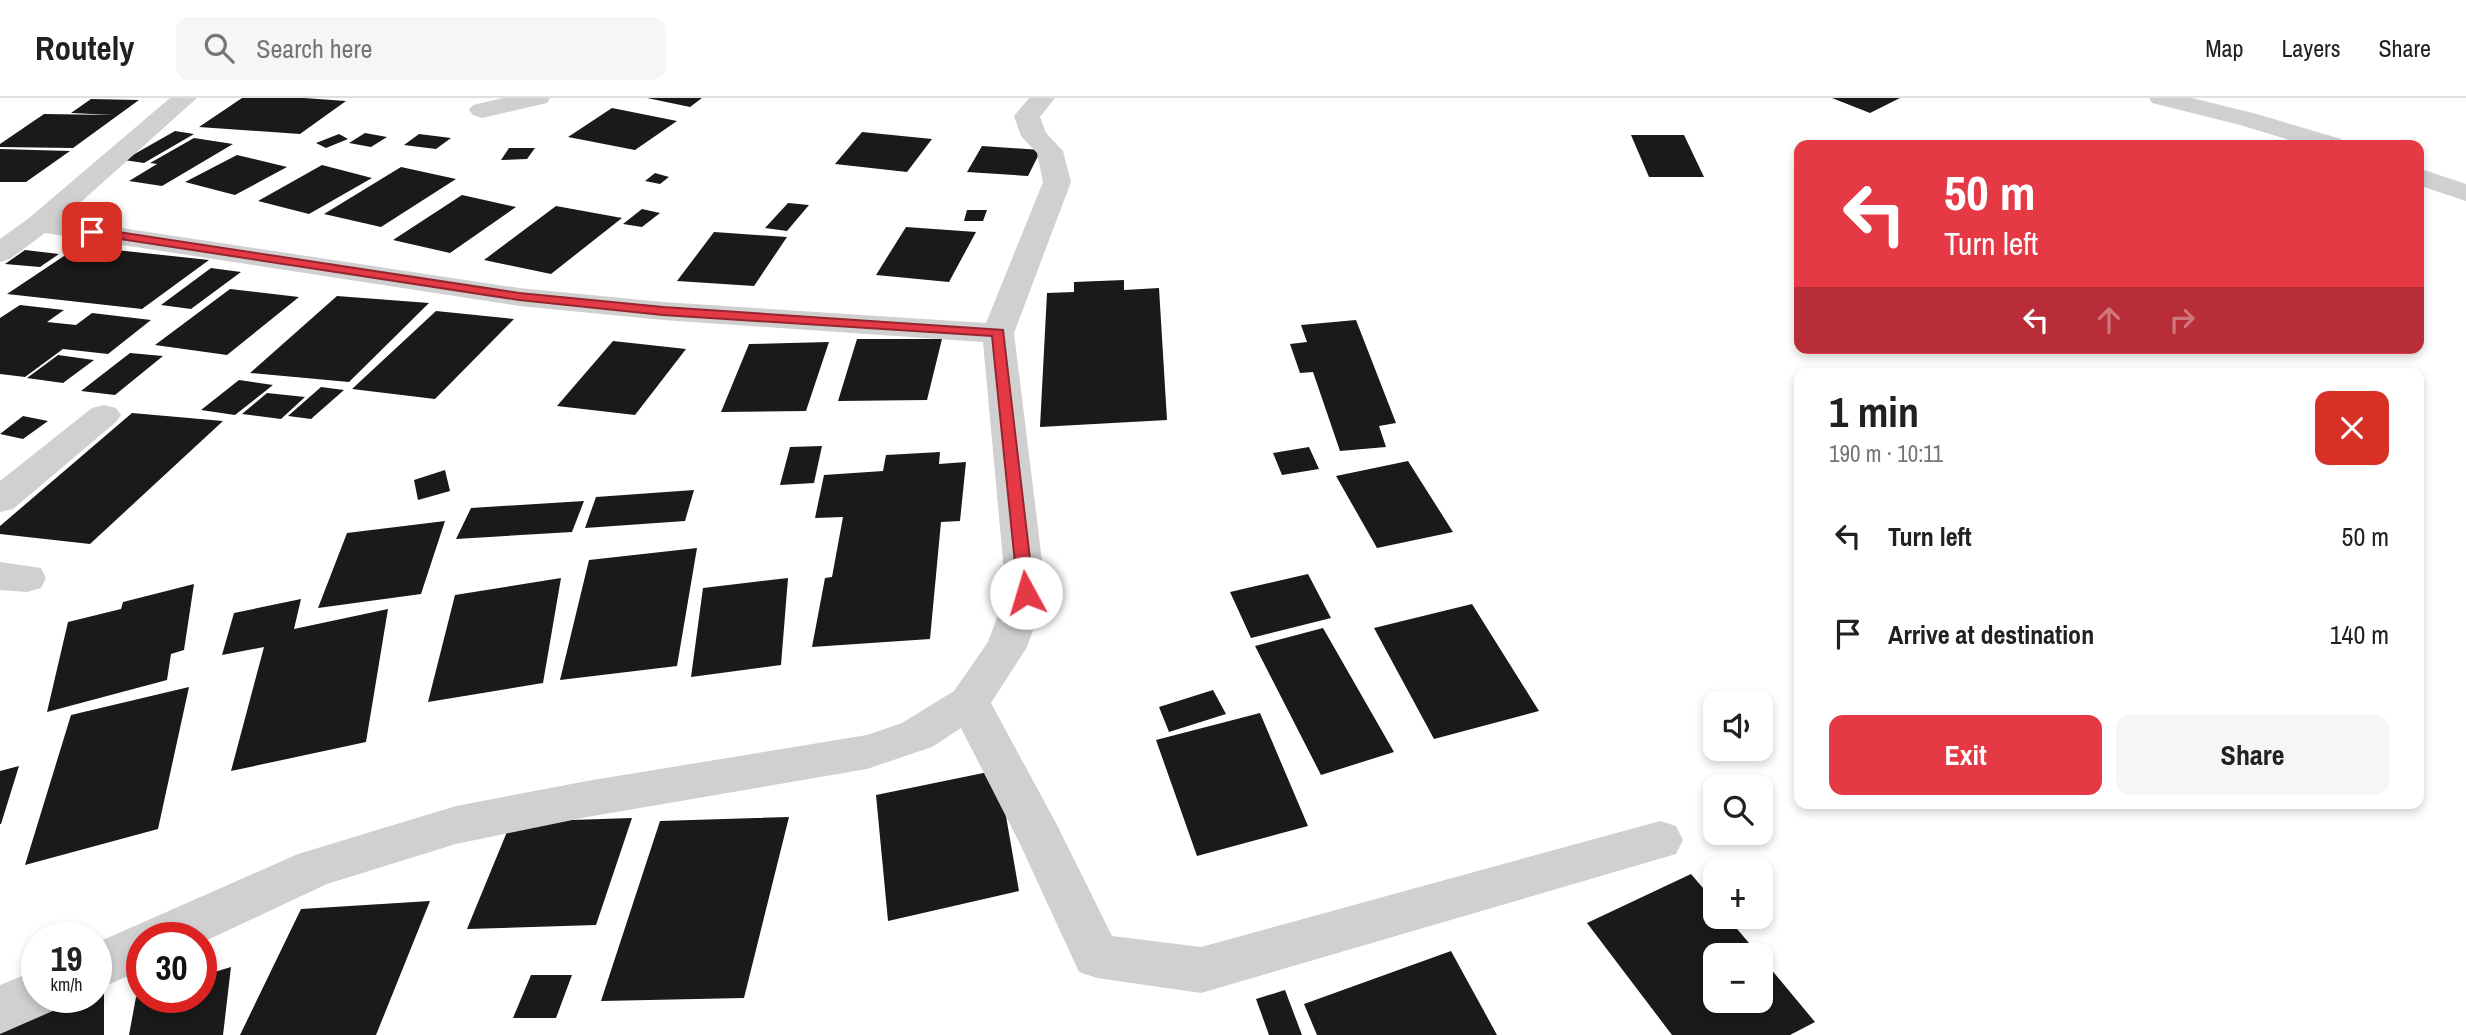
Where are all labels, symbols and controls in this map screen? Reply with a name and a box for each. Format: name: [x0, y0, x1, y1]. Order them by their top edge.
search box: [176, 17, 666, 80]
text: Routely: [35, 26, 134, 70]
icon: search: [200, 29, 238, 67]
text: Search here: [256, 31, 372, 66]
text: Map: [2205, 32, 2243, 64]
text: Layers: [2281, 32, 2340, 64]
text: Share: [2378, 32, 2431, 64]
text: 50 m: [1944, 159, 2036, 225]
icon: left: [1829, 168, 1920, 259]
pin: [62, 202, 122, 262]
icon: arrive: [73, 213, 111, 251]
text: Turn left: [1944, 222, 2038, 265]
icon: left: [2017, 301, 2055, 339]
icon: ahead: [2090, 301, 2128, 339]
icon: right: [2163, 301, 2201, 339]
text: 1 min: [1829, 384, 1919, 440]
button: close: [2315, 391, 2389, 465]
text: 190 m · 10:11: [1829, 438, 1943, 469]
icon: left: [1829, 517, 1867, 555]
text: Turn left: [1888, 519, 1972, 554]
text: 50 m: [2342, 519, 2389, 554]
position arrow: [989, 556, 1063, 630]
icon: arrive: [1829, 615, 1867, 653]
text: Arrive at destination: [1888, 617, 2094, 652]
text: 140 m: [2330, 617, 2389, 652]
map controls: [1703, 691, 1773, 1013]
button: sound: [1703, 691, 1773, 761]
button: Exit: [1829, 715, 2102, 795]
button: Share: [2116, 715, 2389, 795]
button: search: [1703, 775, 1773, 845]
button: +: [1703, 859, 1773, 929]
speed limit sign: 30: [126, 922, 217, 1013]
text: 19: [51, 935, 82, 982]
button: −: [1703, 943, 1773, 1013]
text: km/h: [51, 972, 83, 997]

